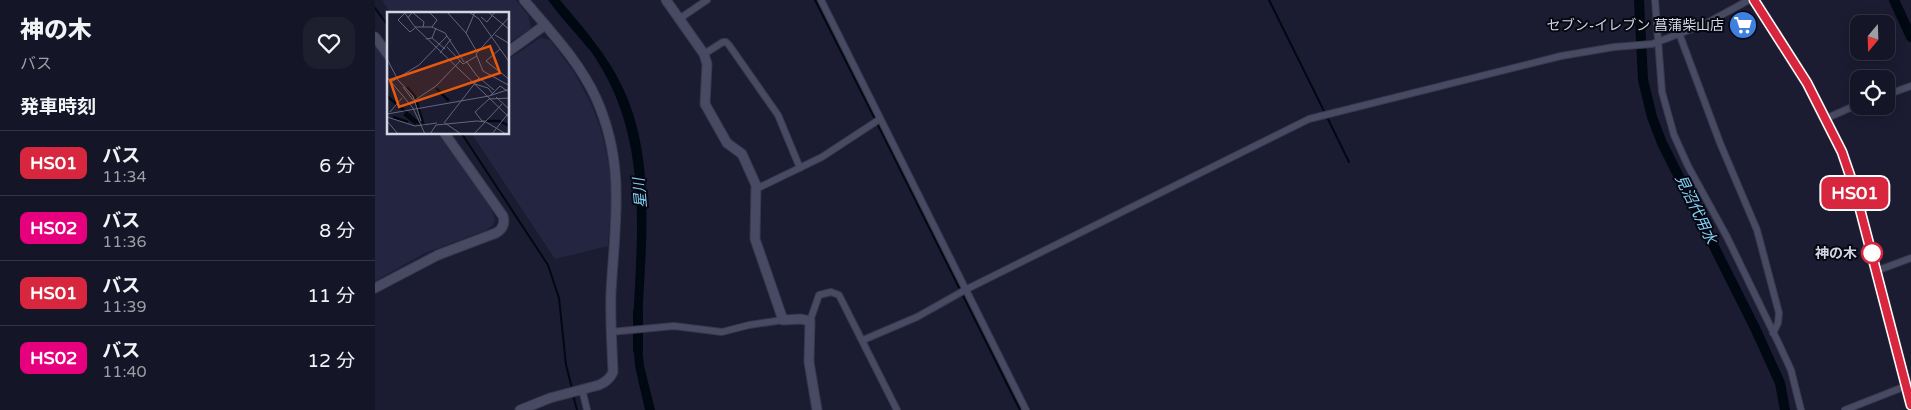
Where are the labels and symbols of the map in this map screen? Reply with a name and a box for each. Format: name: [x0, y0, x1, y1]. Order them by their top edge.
supermarket icon: セブン-イレブン 菖蒲柴山店: [1728, 10, 1758, 40]
inset map: [387, 12, 510, 135]
north arrow: [1850, 15, 1895, 60]
place label: セブン-イレブン 菖蒲柴山店: [1547, 17, 1724, 34]
water label: 見沼代用水: [1671, 171, 1721, 248]
water label: 星川: [630, 175, 650, 209]
line badge: HS01: [1820, 177, 1890, 209]
marker: 神の木: [1861, 242, 1883, 264]
place label: 神の木: [1815, 245, 1857, 262]

